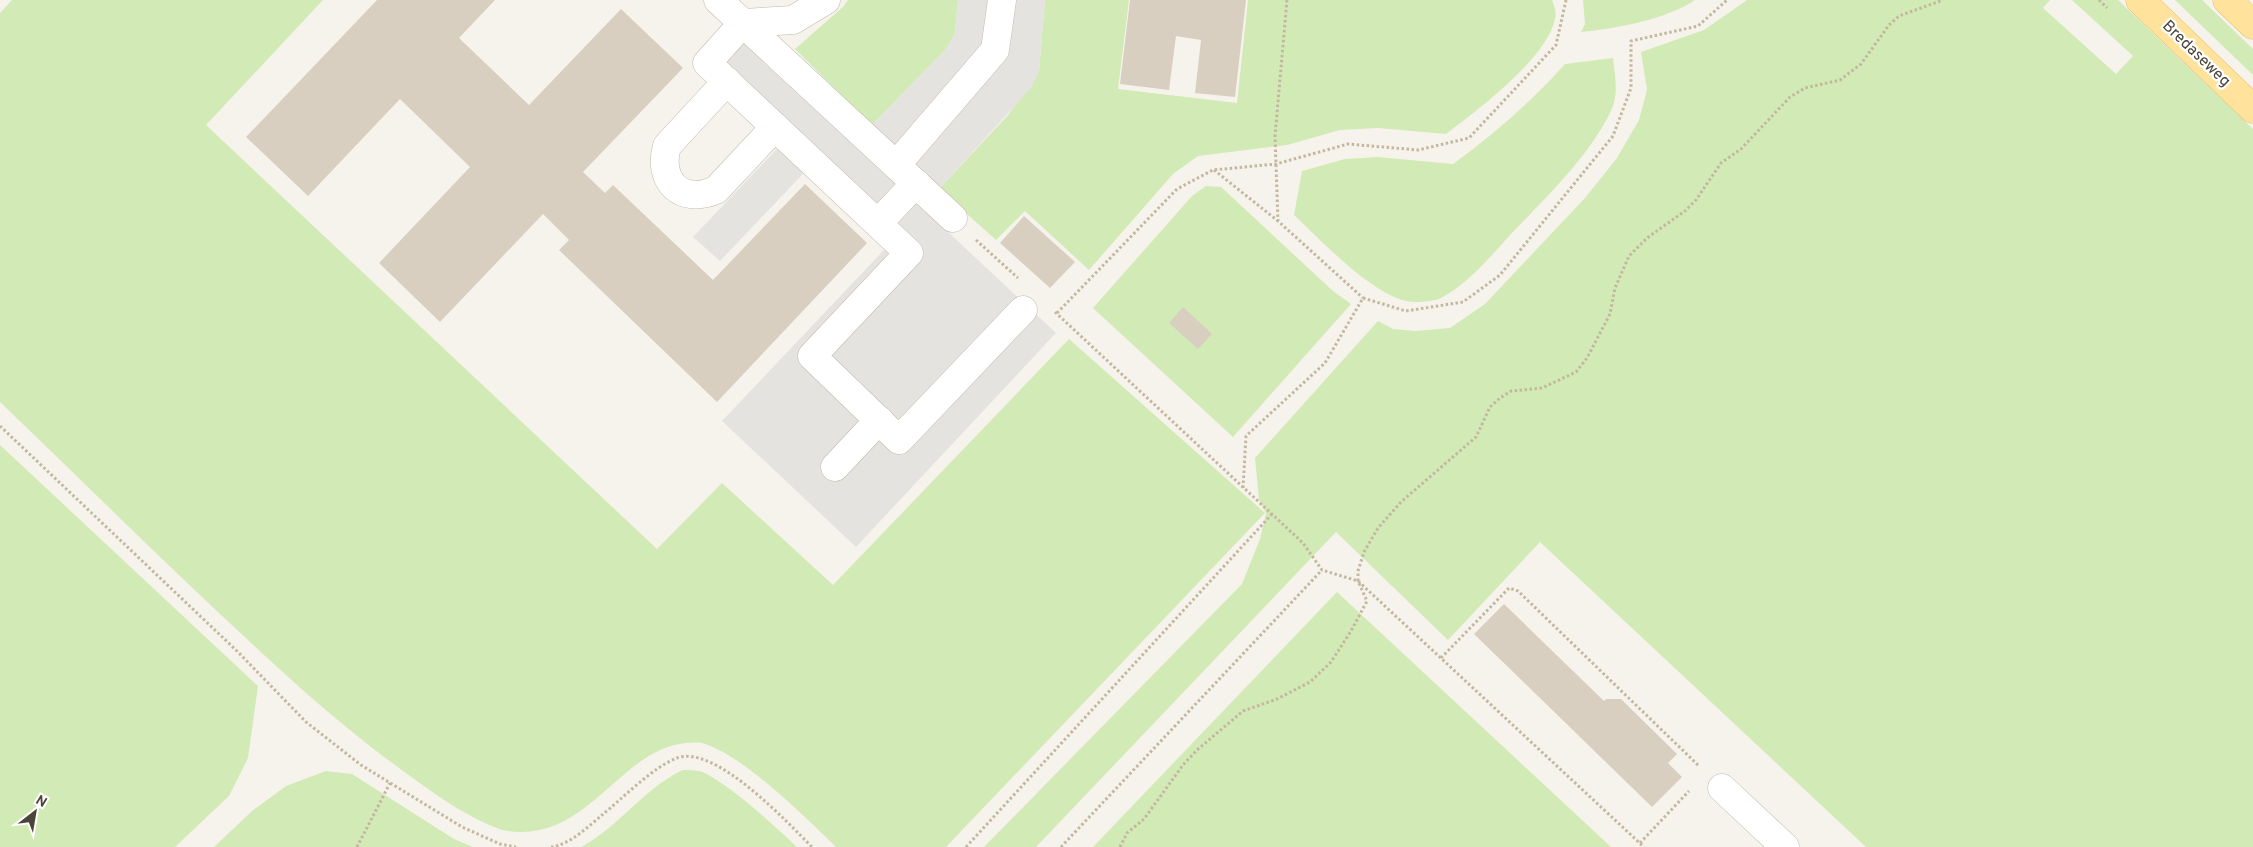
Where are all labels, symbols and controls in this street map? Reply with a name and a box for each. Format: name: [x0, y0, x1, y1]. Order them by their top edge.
street label: Bredaseweg: [2158, 16, 2234, 92]
north arrow: [10, 787, 60, 837]
text: N: [32, 792, 50, 812]

